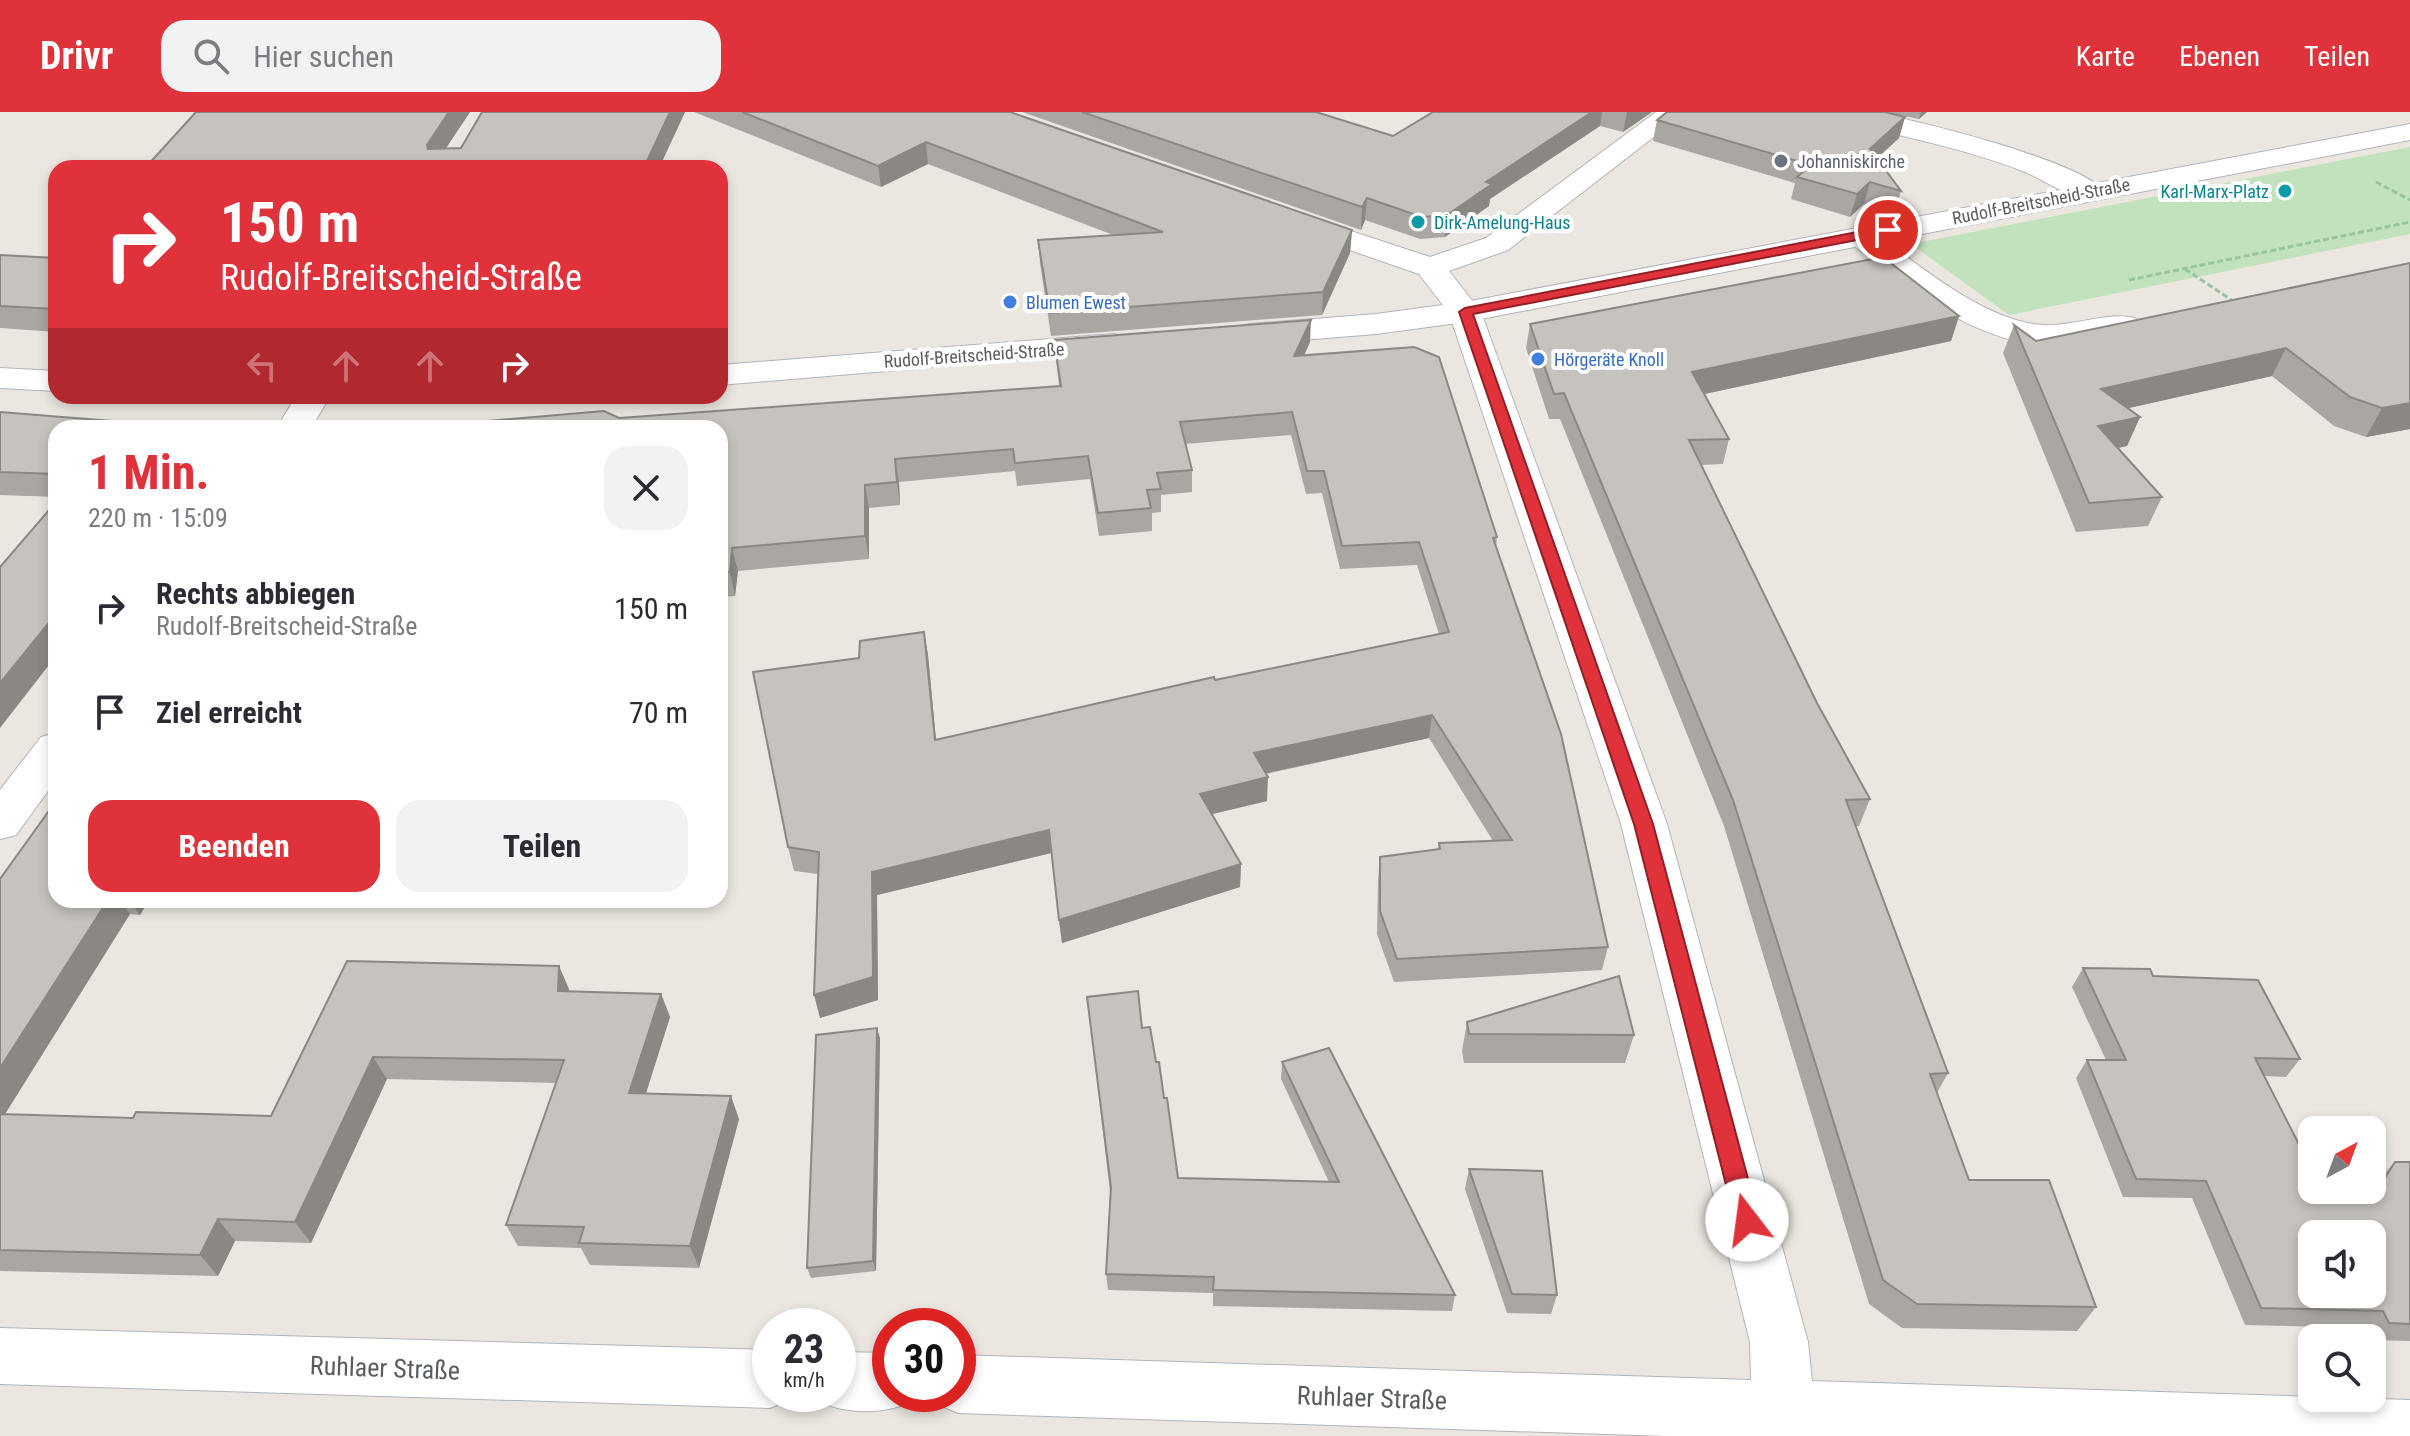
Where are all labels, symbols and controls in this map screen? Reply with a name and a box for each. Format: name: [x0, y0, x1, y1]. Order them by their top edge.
search box: [161, 20, 721, 92]
text: Drivr: [40, 34, 113, 78]
icon: search: [189, 34, 233, 78]
text: Hier suchen: [253, 39, 394, 74]
text: Karte: [2076, 40, 2135, 73]
text: Ebenen: [2179, 40, 2260, 73]
text: Teilen: [2304, 40, 2370, 73]
place label: Johanniskirche: [1797, 151, 1905, 172]
marker: Johanniskirche: [1772, 152, 1790, 170]
street label: Rudolf-Breitscheid-Straße: [1950, 173, 2132, 229]
place label: Karl-Marx-Platz: [2160, 181, 2269, 202]
marker: Karl-Marx-Platz: [2276, 182, 2294, 200]
text: 150 m: [220, 190, 359, 256]
icon: right: [88, 192, 192, 296]
pin: [1854, 196, 1922, 264]
icon: arrive: [1866, 208, 1910, 252]
place label: Dirk-Amelung-Haus: [1434, 212, 1570, 233]
marker: Dirk-Amelung-Haus: [1409, 213, 1427, 231]
text: Rudolf-Breitscheid-Straße: [220, 257, 582, 299]
place label: Blumen Ewest: [1026, 292, 1126, 313]
marker: Blumen Ewest: [1001, 293, 1019, 311]
street label: Rudolf-Breitscheid-Straße: [883, 338, 1065, 372]
icon: left: [240, 344, 284, 388]
icon: ahead: [324, 344, 368, 388]
icon: ahead: [408, 344, 452, 388]
icon: right: [492, 344, 536, 388]
place label: Hörgeräte Knoll: [1554, 349, 1664, 370]
marker: Hörgeräte Knoll: [1529, 350, 1547, 368]
text: 1 Min.: [88, 444, 209, 501]
button: close: [604, 446, 688, 530]
text: 220 m · 15:09: [88, 503, 228, 533]
text: Rechts abbiegen: [156, 576, 355, 611]
icon: right: [88, 586, 132, 630]
text: 150 m: [614, 591, 688, 626]
text: Rudolf-Breitscheid-Straße: [156, 611, 417, 641]
icon: arrive: [88, 690, 132, 734]
text: Ziel erreicht: [156, 695, 302, 730]
text: 70 m: [629, 695, 688, 730]
button: Beenden: [88, 800, 380, 892]
button: Teilen: [396, 800, 688, 892]
north arrow: [2298, 1116, 2386, 1204]
map controls: [2298, 1116, 2386, 1412]
position arrow: [1705, 1178, 1789, 1262]
button: sound: [2298, 1220, 2386, 1308]
speed limit sign: 30: [872, 1308, 976, 1412]
button: search: [2298, 1324, 2386, 1412]
text: 23: [784, 1326, 824, 1373]
street label: Ruhlaer Straße: [309, 1350, 461, 1386]
text: km/h: [783, 1368, 825, 1392]
street label: Ruhlaer Straße: [1296, 1380, 1448, 1416]

